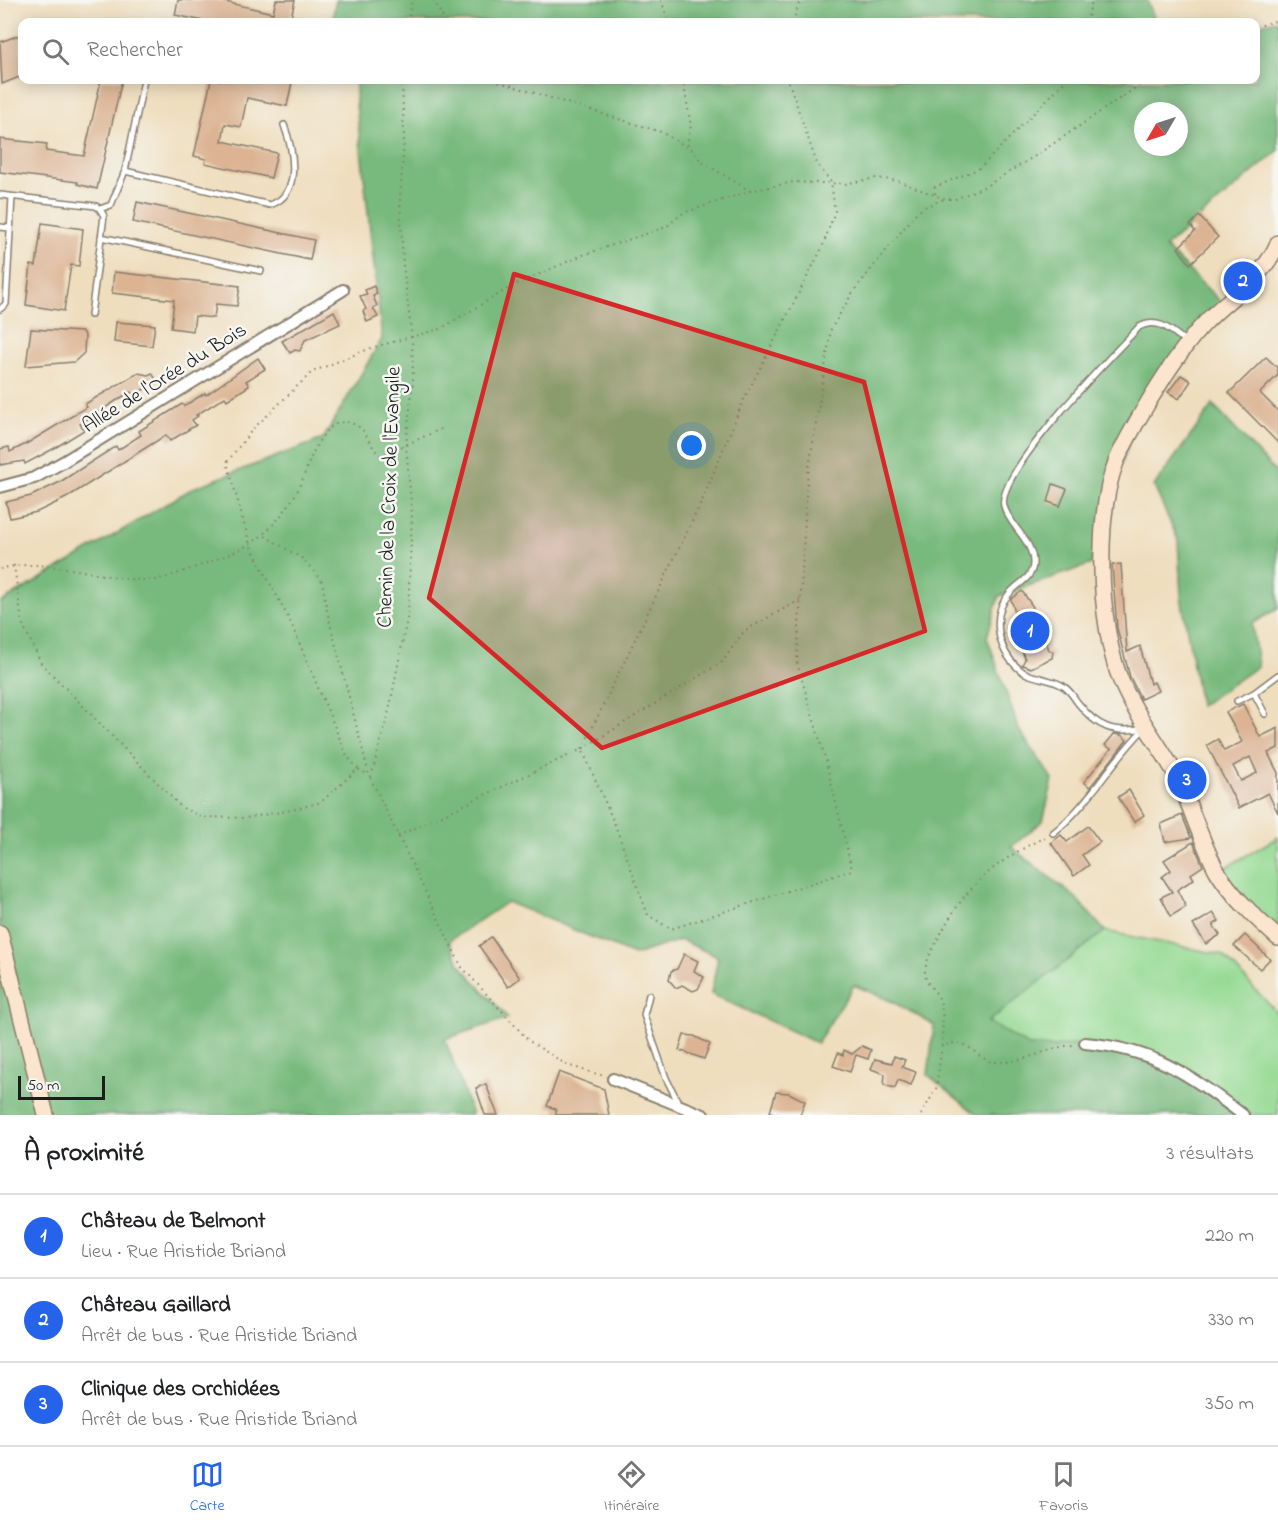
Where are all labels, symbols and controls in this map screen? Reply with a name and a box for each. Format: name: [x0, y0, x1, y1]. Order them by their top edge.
search box: [18, 18, 1260, 84]
icon: search: [39, 35, 72, 68]
text: Rechercher: [87, 35, 183, 67]
north arrow: [1134, 102, 1188, 156]
pin: 2: [1224, 258, 1262, 304]
street label: Allée de l'Orée du Bois: [77, 316, 253, 442]
street label: Chemin de la Croix de l'Evangile: [370, 365, 412, 628]
your location: [677, 431, 706, 460]
pin: 1: [1010, 608, 1050, 654]
pin: 3: [1168, 758, 1206, 802]
scale bar: [18, 1073, 105, 1100]
text: 50 m: [27, 1074, 59, 1098]
text: À proximité: [24, 1135, 144, 1173]
text: 3 résultats: [1166, 1140, 1254, 1169]
text: Château de Belmont: [81, 1206, 265, 1238]
text: 1: [40, 1222, 47, 1251]
text: 220 m: [1205, 1222, 1254, 1251]
text: Lieu · Rue Aristide Briand: [81, 1238, 286, 1267]
text: Château Gaillard: [81, 1290, 231, 1322]
text: 2: [39, 1306, 48, 1335]
text: 330 m: [1208, 1306, 1254, 1335]
text: Arrêt de bus · Rue Aristide Briand: [81, 1322, 357, 1351]
text: Clinique des Orchidées: [81, 1374, 280, 1406]
text: 3: [39, 1390, 48, 1419]
text: 350 m: [1205, 1390, 1254, 1419]
text: Arrêt de bus · Rue Aristide Briand: [81, 1406, 357, 1435]
tab: Carte: [190, 1458, 225, 1518]
tab: Itinéraire: [604, 1458, 660, 1518]
tab: Favoris: [1039, 1458, 1088, 1518]

